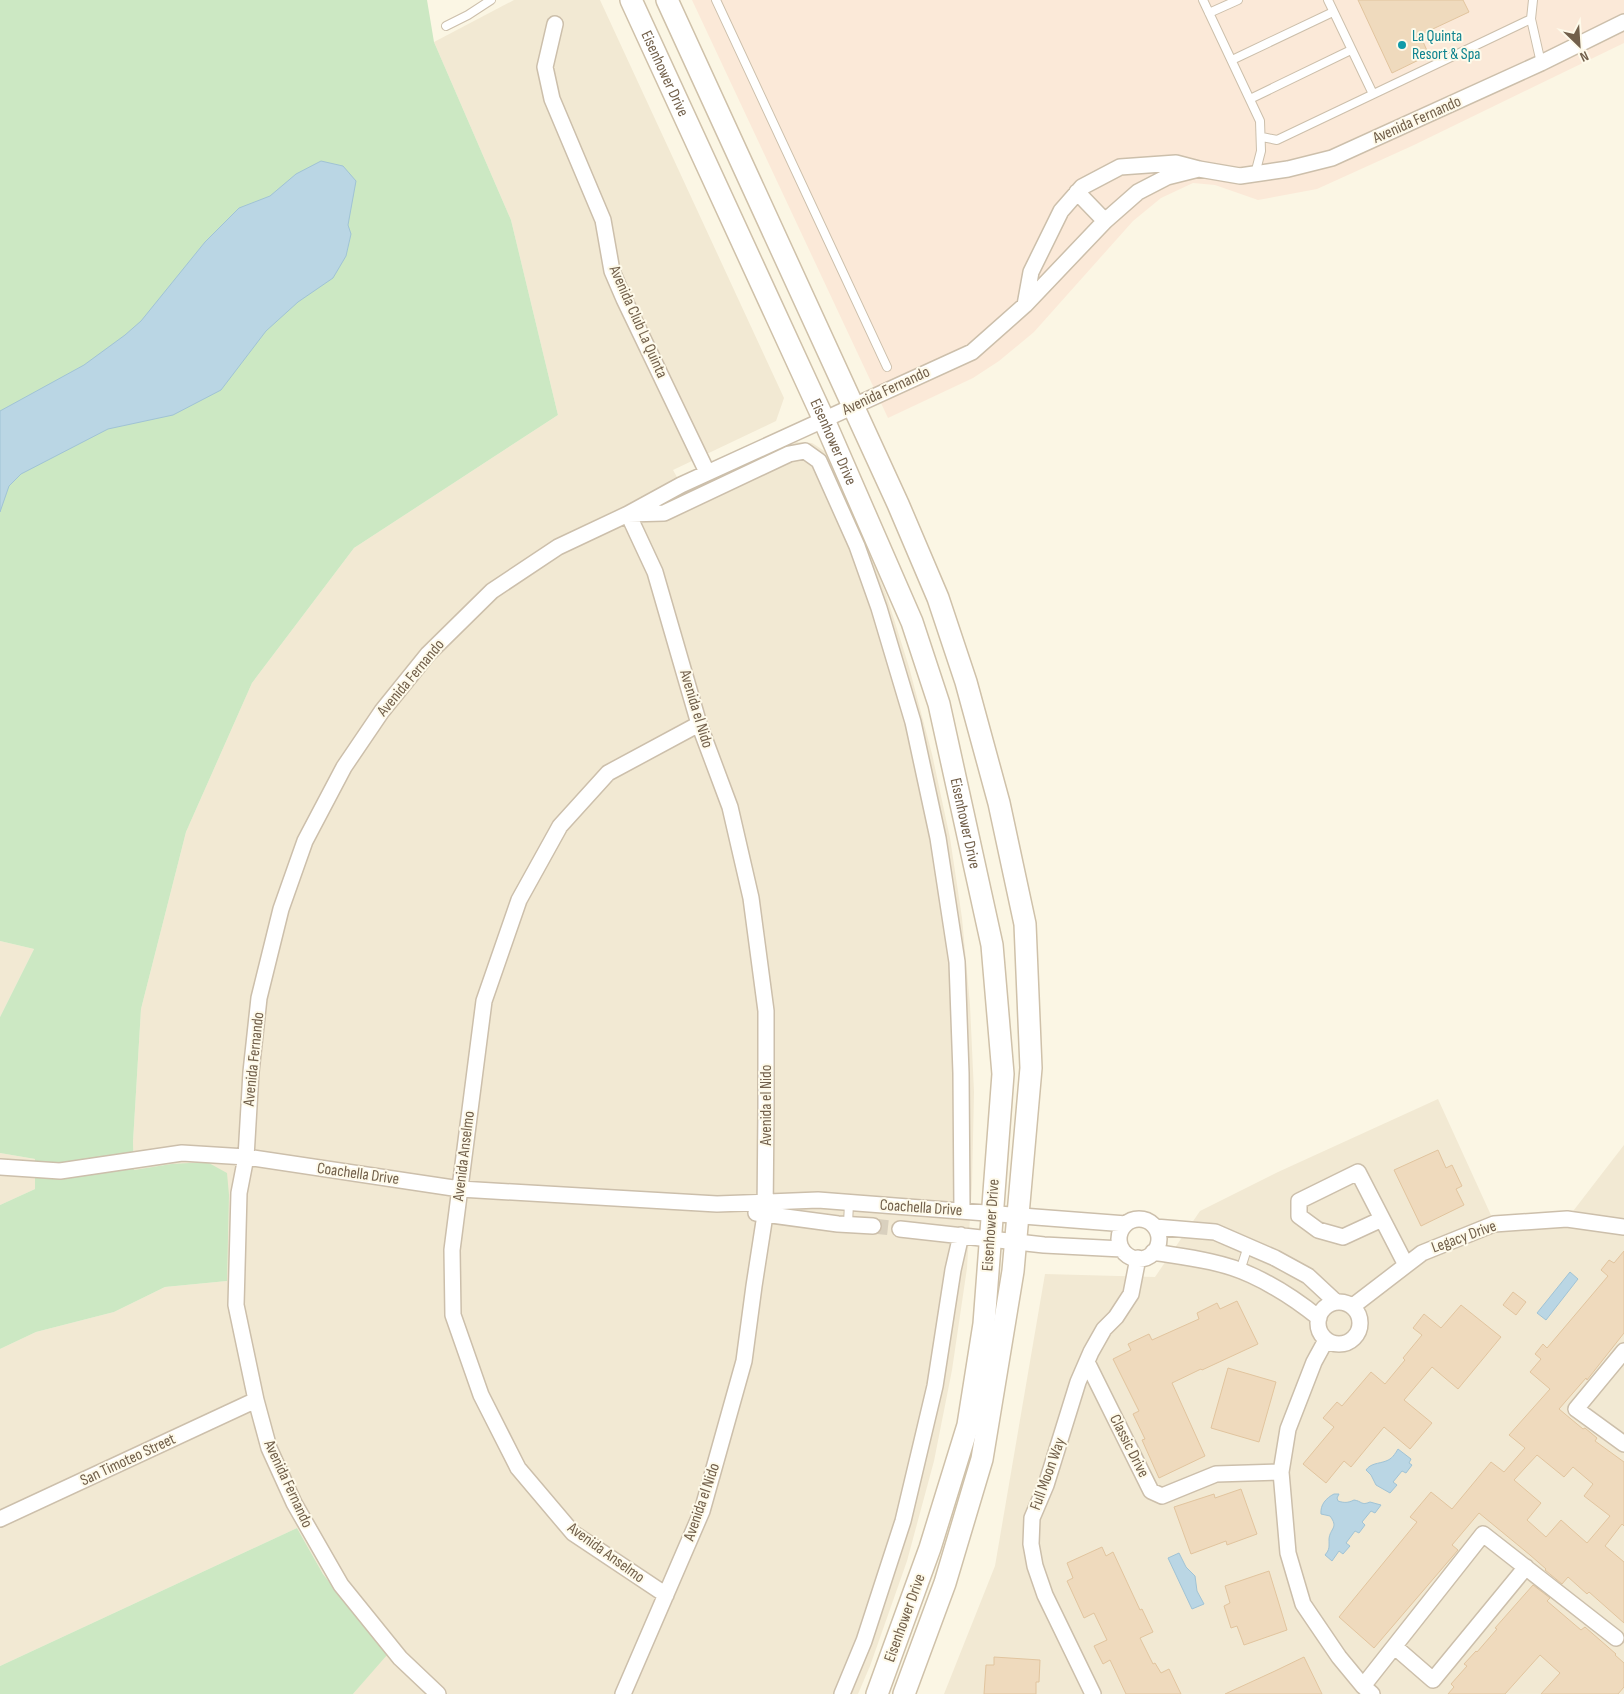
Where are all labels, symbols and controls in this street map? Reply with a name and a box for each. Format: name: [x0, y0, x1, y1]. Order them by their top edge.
north arrow: [1554, 20, 1604, 70]
place label: La Quinta Resort & Spa: [1412, 27, 1480, 64]
street label: Eisenhower Drive: [637, 28, 693, 120]
marker: La Quinta Resort & Spa: [1396, 39, 1408, 51]
text: N: [1577, 47, 1591, 66]
street label: Avenida Fernando: [1369, 92, 1464, 148]
street label: Avenida Club La Quinta: [604, 262, 671, 381]
street label: Avenida Fernando: [838, 362, 933, 420]
street label: Eisenhower Drive: [806, 396, 861, 488]
street label: Avenida Fernando: [373, 636, 449, 721]
street label: Avenida el Nido: [675, 667, 717, 750]
street label: Eisenhower Drive: [946, 776, 984, 870]
street label: Avenida Fernando: [240, 1011, 268, 1108]
street label: Avenida el Nido: [757, 1065, 776, 1146]
street label: Avenida Anselmo: [449, 1110, 479, 1203]
street label: Coachella Drive: [316, 1159, 400, 1189]
street label: Eisenhower Drive: [978, 1178, 1004, 1272]
street label: Coachella Drive: [879, 1196, 963, 1220]
street label: Legacy Drive: [1429, 1217, 1499, 1257]
street label: Classic Drive: [1105, 1411, 1153, 1481]
street label: San Timoteo Street: [77, 1430, 179, 1490]
street label: Full Moon Way: [1026, 1435, 1070, 1513]
street label: Avenida Fernando: [259, 1436, 317, 1531]
street label: Avenida el Nido: [680, 1461, 724, 1544]
street label: Avenida Anselmo: [563, 1518, 648, 1587]
street label: Eisenhower Drive: [880, 1571, 930, 1665]

